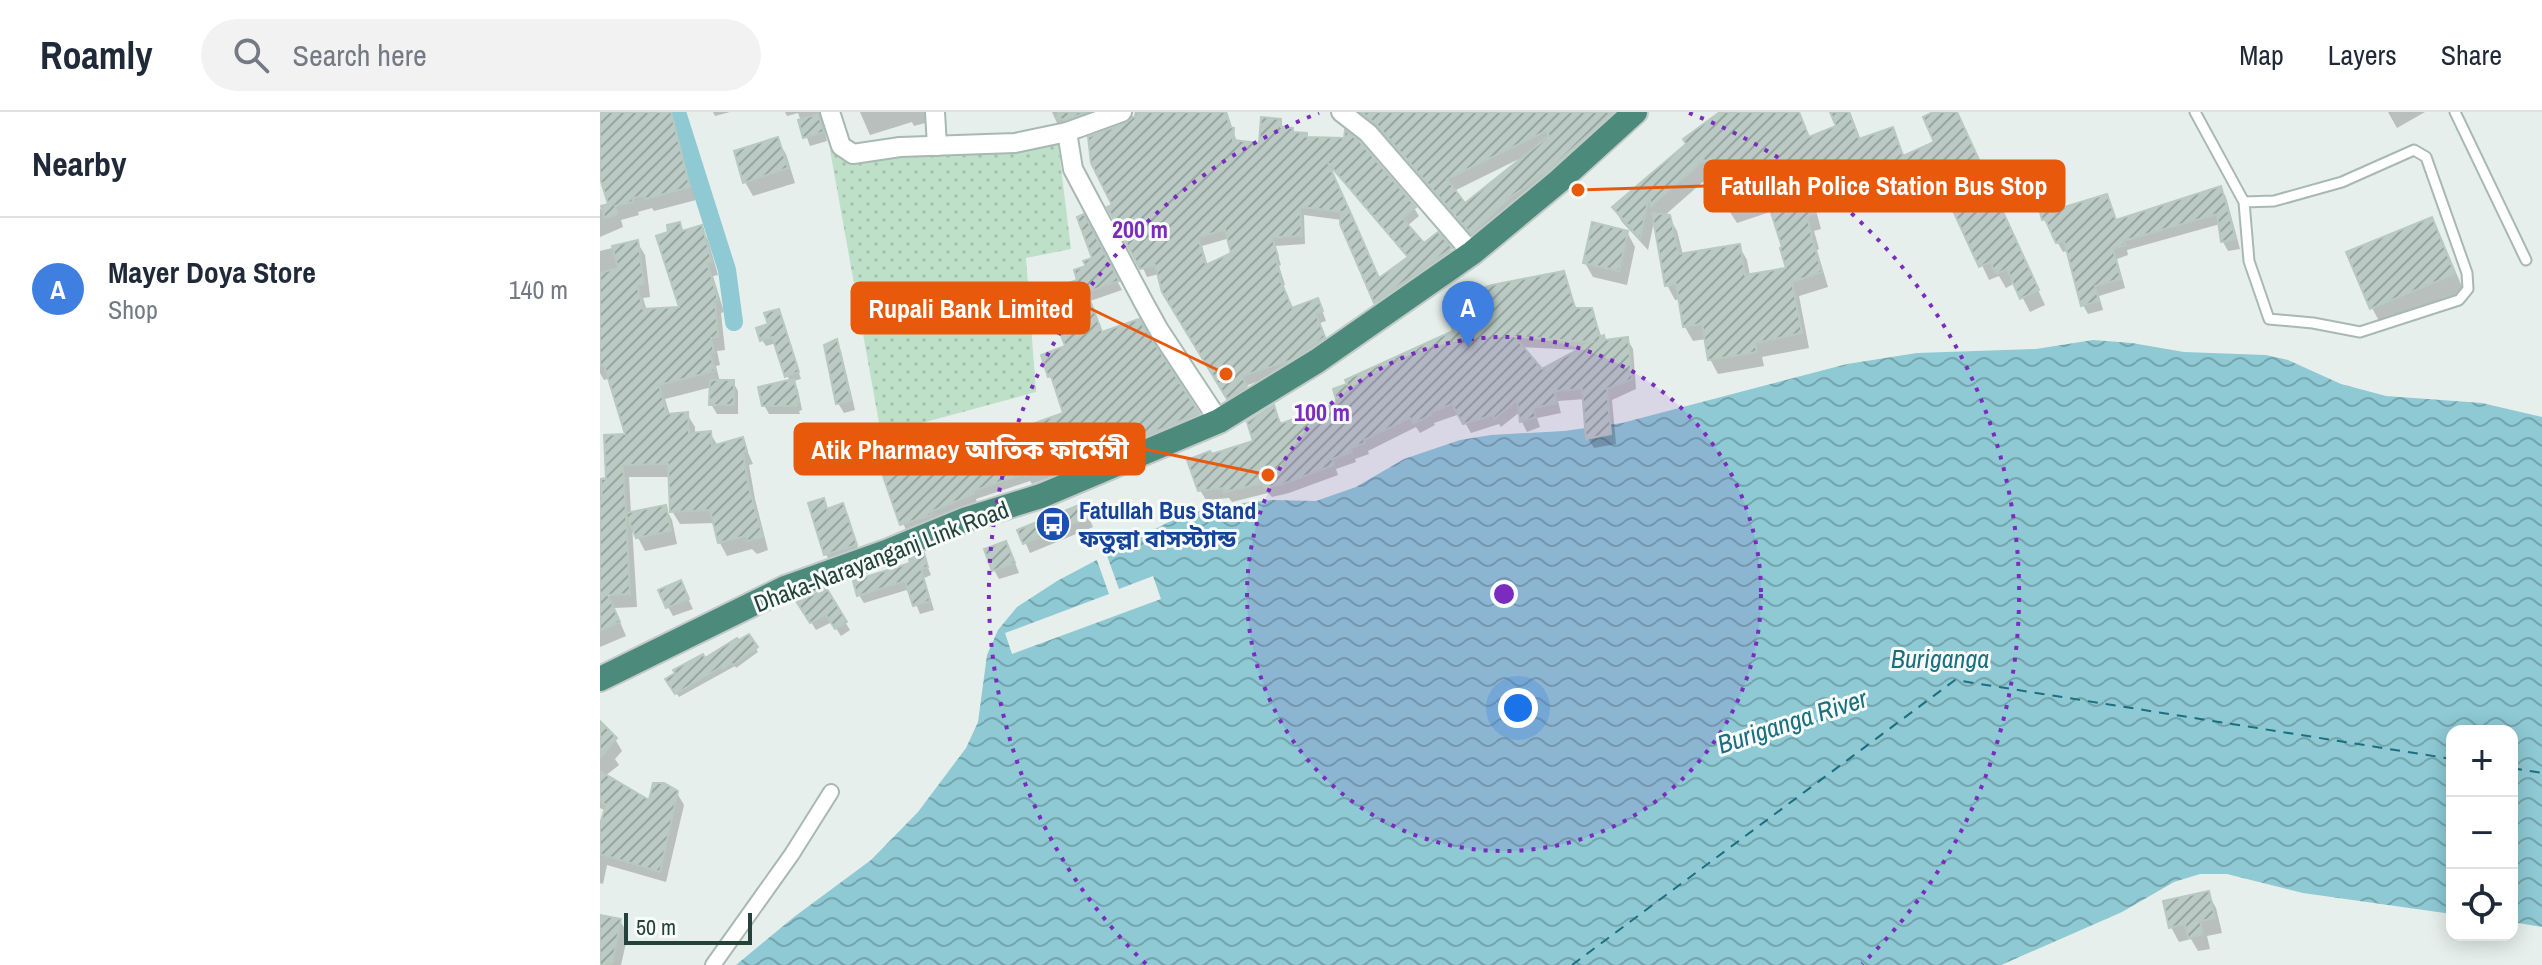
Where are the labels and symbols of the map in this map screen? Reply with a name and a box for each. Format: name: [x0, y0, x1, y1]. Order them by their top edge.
callout: Fatullah Police Station Bus Stop: [1705, 161, 2064, 211]
text: Fatullah Police Station Bus Stop: [1720, 168, 2048, 203]
text: 200 m: [1112, 213, 1168, 245]
pin: A: [1442, 281, 1494, 347]
callout: Rupali Bank Limited: [852, 283, 1089, 333]
text: Rupali Bank Limited: [869, 291, 1073, 326]
text: 100 m: [1294, 396, 1350, 428]
callout: Atik Pharmacy আতিক ফার্মেসী: [795, 424, 1144, 474]
text: Atik Pharmacy আতিক ফার্মেসী: [811, 432, 1129, 467]
street label: Dhaka-Narayanganj Link Road: [749, 493, 1013, 619]
place label: Fatullah Bus Stand ফতুল্লা বাসস্ট্যান্ড: [1078, 494, 1256, 554]
bus stop icon: Fatullah Bus Stand ফতুল্লা বাসস্ট্যান্ড: [1034, 505, 1072, 543]
centre of rings: [1490, 580, 1518, 608]
water label: Buriganga: [1891, 641, 1989, 676]
water label: Buriganga River: [1713, 680, 1872, 762]
your location: [1498, 688, 1538, 728]
scale bar: [624, 909, 752, 945]

